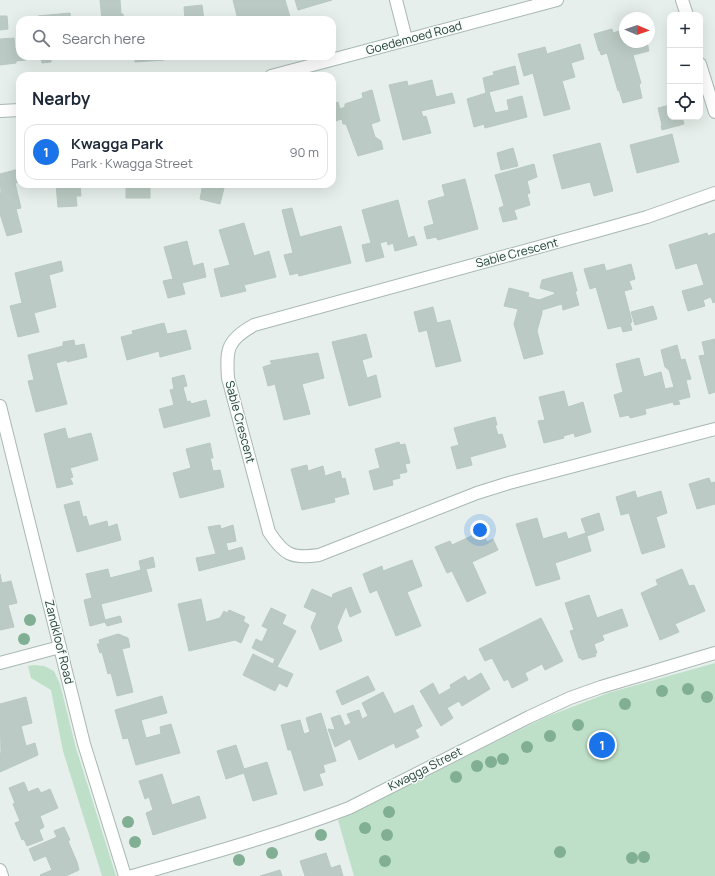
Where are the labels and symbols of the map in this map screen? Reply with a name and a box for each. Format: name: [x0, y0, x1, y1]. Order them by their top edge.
north arrow: [619, 12, 655, 48]
street label: Goedemoed Road: [364, 17, 464, 59]
street label: Sable Crescent: [474, 233, 560, 272]
street label: Sable Crescent: [221, 379, 260, 465]
your location: [470, 520, 490, 540]
street label: Zandkloof Road: [41, 598, 78, 686]
pin: 1: [589, 730, 615, 760]
street label: Kwagga Street: [385, 742, 465, 795]

